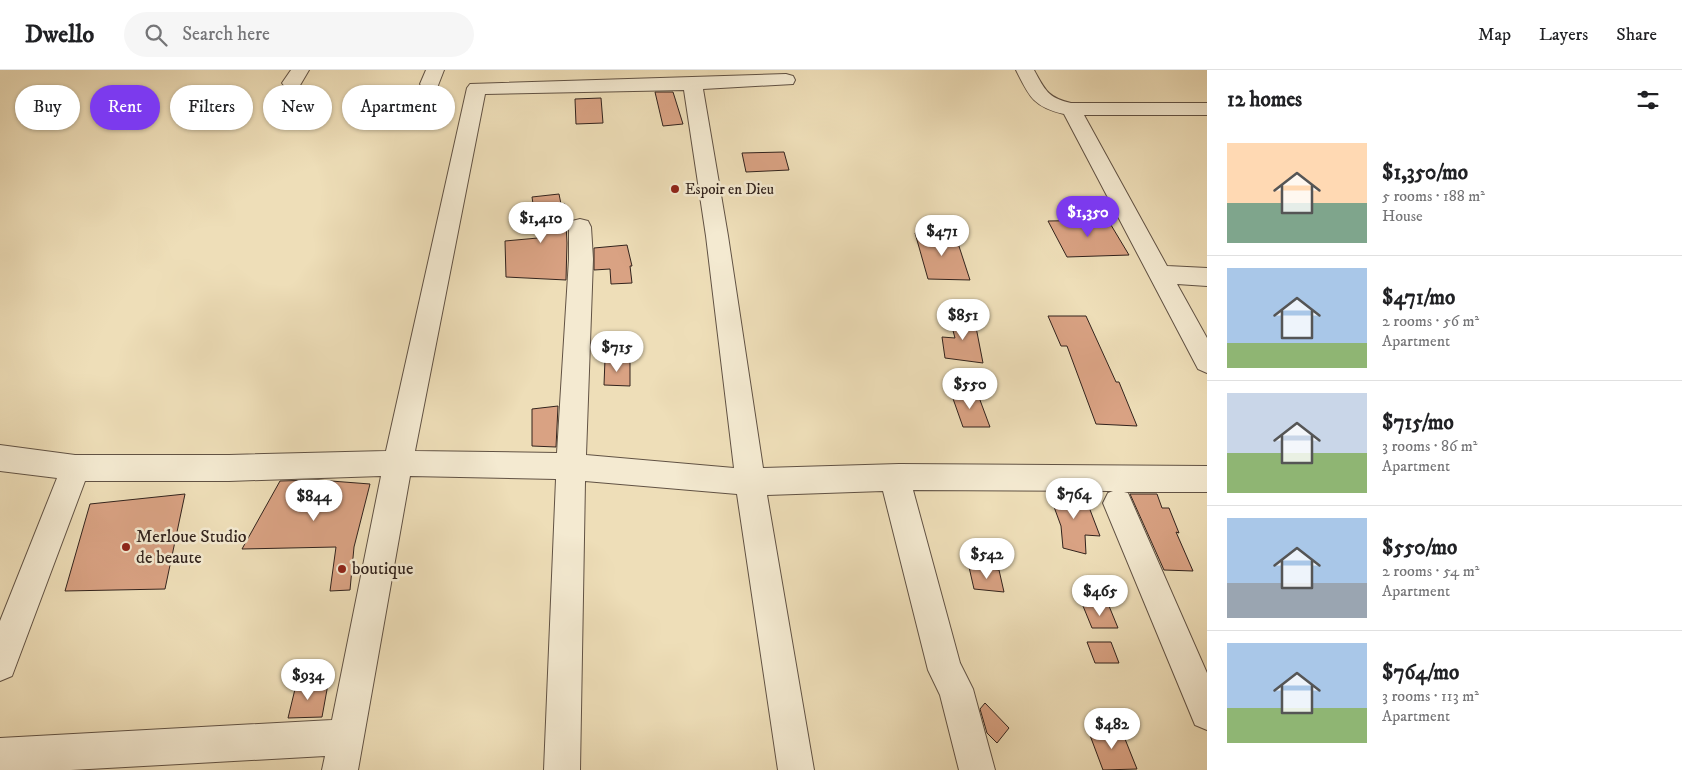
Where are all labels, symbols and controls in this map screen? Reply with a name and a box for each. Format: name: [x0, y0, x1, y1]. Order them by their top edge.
search box: [124, 12, 474, 57]
text: Dwello: [25, 20, 94, 50]
icon: search: [142, 21, 170, 49]
text: Search here: [182, 23, 270, 46]
text: Map: [1478, 24, 1511, 46]
text: Layers: [1539, 24, 1588, 46]
text: Share: [1616, 24, 1657, 46]
chip: Buy: [15, 85, 80, 130]
chip: Rent: [90, 85, 160, 130]
chip: Filters: [170, 85, 253, 130]
chip: New: [263, 85, 332, 130]
chip: Apartment: [342, 85, 455, 130]
icon: filters: [1634, 86, 1662, 114]
text: 12 homes: [1227, 87, 1302, 113]
text: $1,350/mo: [1382, 160, 1468, 186]
icon: home: [1267, 163, 1327, 223]
place label: Espoir en Dieu: [685, 180, 774, 199]
marker: Espoir en Dieu: [669, 183, 681, 195]
text: 5 rooms · 188 m²: [1382, 186, 1485, 206]
pin: $1,350: [1047, 196, 1129, 238]
pin: $1,410: [500, 202, 582, 244]
text: $1,350: [1067, 202, 1109, 222]
text: House: [1382, 206, 1423, 226]
text: $1,410: [520, 208, 562, 228]
pin: $471: [912, 214, 972, 257]
text: $471: [926, 221, 958, 241]
text: $471/mo: [1382, 285, 1455, 311]
icon: home: [1267, 288, 1327, 348]
pin: $851: [933, 298, 993, 341]
text: $851: [948, 305, 978, 325]
text: 2 rooms · 56 m²: [1382, 311, 1479, 331]
pin: $715: [587, 330, 647, 373]
text: Apartment: [1382, 331, 1450, 351]
text: $715: [602, 337, 632, 357]
pin: $550: [940, 368, 1000, 410]
text: $550: [953, 374, 987, 394]
text: $715/mo: [1382, 410, 1454, 436]
icon: home: [1267, 413, 1327, 473]
text: 3 rooms · 86 m²: [1382, 436, 1477, 456]
text: Apartment: [1382, 456, 1450, 476]
pin: $764: [1044, 478, 1104, 520]
pin: $844: [284, 480, 344, 522]
text: $764: [1057, 484, 1091, 504]
text: $844: [296, 486, 332, 506]
place label: Merloue Studio de beaute: [136, 526, 247, 569]
text: $550/mo: [1382, 535, 1457, 561]
pin: $542: [957, 538, 1017, 580]
icon: home: [1267, 538, 1327, 598]
marker: Merloue Studio de beaute: [120, 541, 132, 553]
text: $542: [971, 544, 1003, 564]
place label: boutique: [352, 558, 413, 580]
text: 2 rooms · 54 m²: [1382, 561, 1479, 581]
marker: boutique: [336, 563, 348, 575]
pin: $465: [1070, 574, 1130, 617]
text: $465: [1083, 581, 1117, 601]
text: Apartment: [1382, 581, 1450, 601]
pin: $934: [278, 658, 338, 701]
text: $764/mo: [1382, 660, 1459, 686]
icon: home: [1267, 663, 1327, 723]
text: $934: [292, 665, 324, 685]
text: 3 rooms · 113 m²: [1382, 686, 1479, 706]
text: Apartment: [1382, 706, 1450, 726]
pin: $482: [1082, 708, 1142, 750]
text: $482: [1095, 714, 1129, 734]

